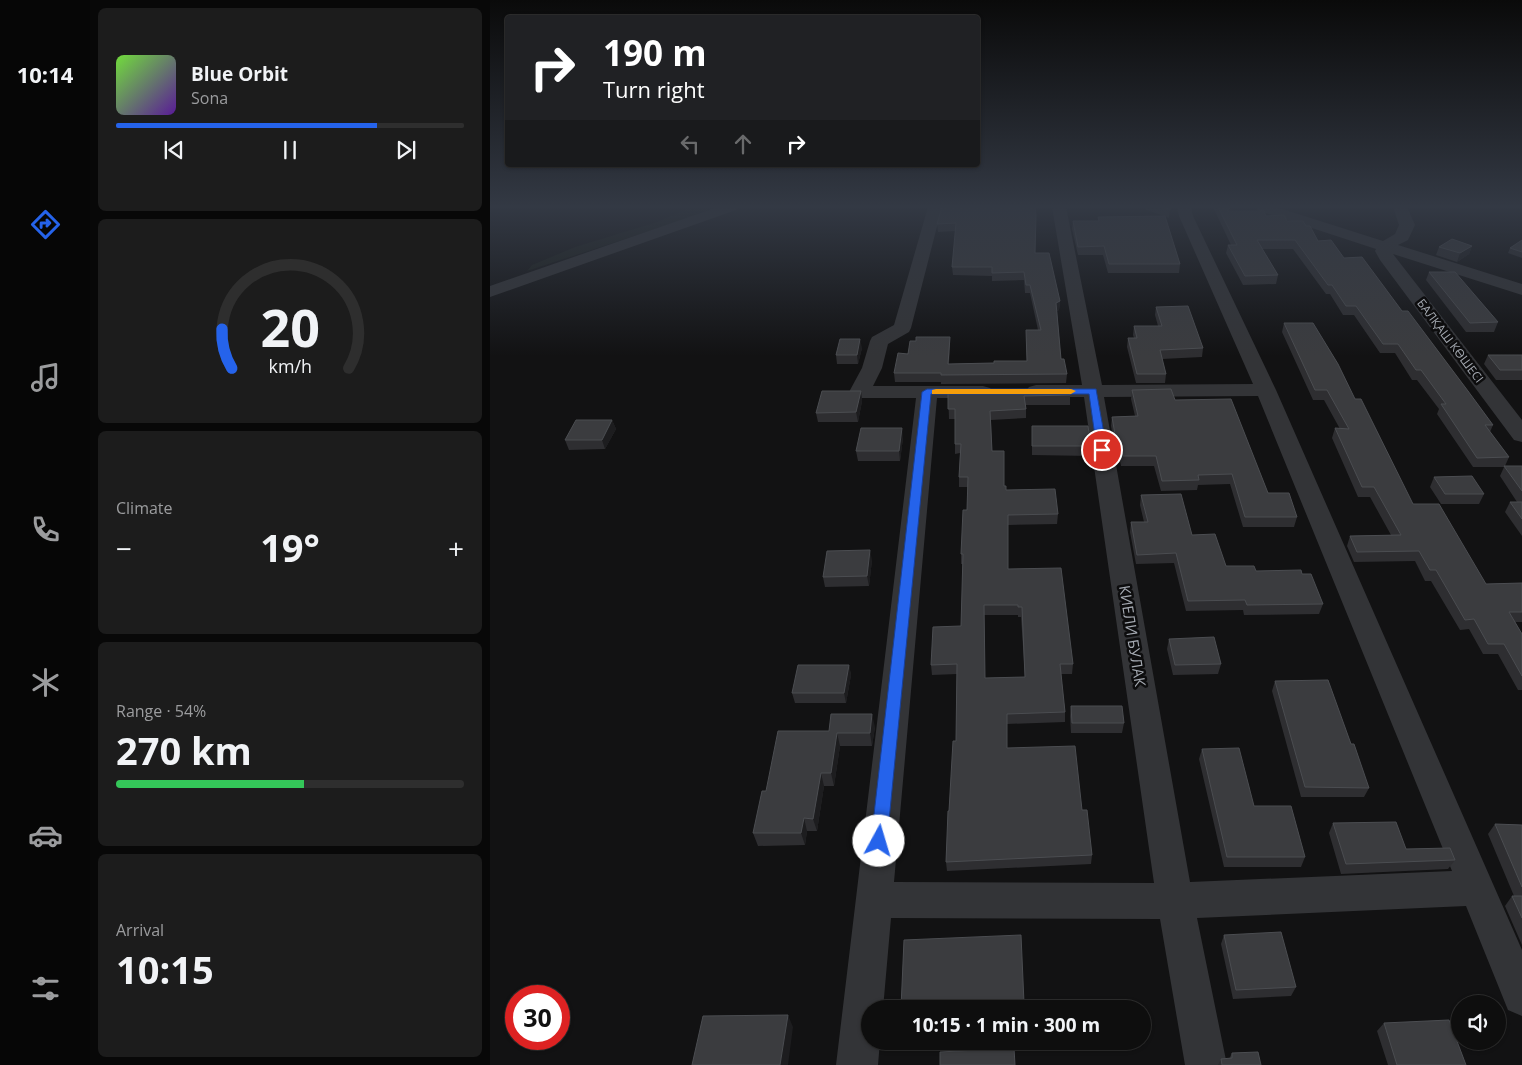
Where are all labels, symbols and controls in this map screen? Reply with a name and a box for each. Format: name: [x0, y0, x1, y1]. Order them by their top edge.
text: 190 m: [603, 29, 707, 76]
icon: right: [520, 35, 585, 100]
text: 10:14: [17, 59, 73, 89]
text: Blue Orbit: [191, 61, 288, 87]
text: Turn right: [603, 74, 705, 104]
text: Sona: [191, 87, 228, 109]
icon: left: [676, 130, 704, 158]
icon: ahead: [729, 130, 757, 158]
icon: right: [782, 130, 810, 158]
icon: previous: [160, 136, 188, 164]
icon: pause: [276, 136, 304, 164]
icon: next: [392, 136, 420, 164]
icon: directions: [28, 207, 63, 242]
text: 20: [260, 291, 320, 362]
street label: БАЛҚАШ КӨШЕСІ: [1413, 295, 1488, 386]
text: km/h: [268, 354, 312, 378]
icon: music: [28, 360, 63, 395]
pin: [1081, 429, 1123, 471]
icon: arrive: [1088, 436, 1116, 464]
text: Climate: [116, 497, 173, 519]
icon: phone: [28, 512, 63, 547]
text: 19°: [260, 521, 320, 573]
text: −: [116, 529, 132, 567]
text: +: [448, 529, 464, 567]
street label: КИЕЛИ БУЛАК: [1115, 584, 1151, 689]
icon: climate: [28, 665, 63, 700]
text: Range · 54%: [116, 700, 206, 722]
text: 270 km: [116, 724, 252, 776]
position arrow: [852, 814, 904, 866]
icon: car: [28, 818, 63, 853]
text: Arrival: [116, 919, 164, 941]
text: 10:15: [116, 943, 214, 995]
icon: filters: [28, 971, 63, 1006]
speed limit sign: 30: [505, 985, 570, 1050]
map controls: [1451, 995, 1506, 1050]
button: sound: [1451, 995, 1506, 1050]
text: 10:15 · 1 min · 300 m: [912, 1012, 1100, 1038]

